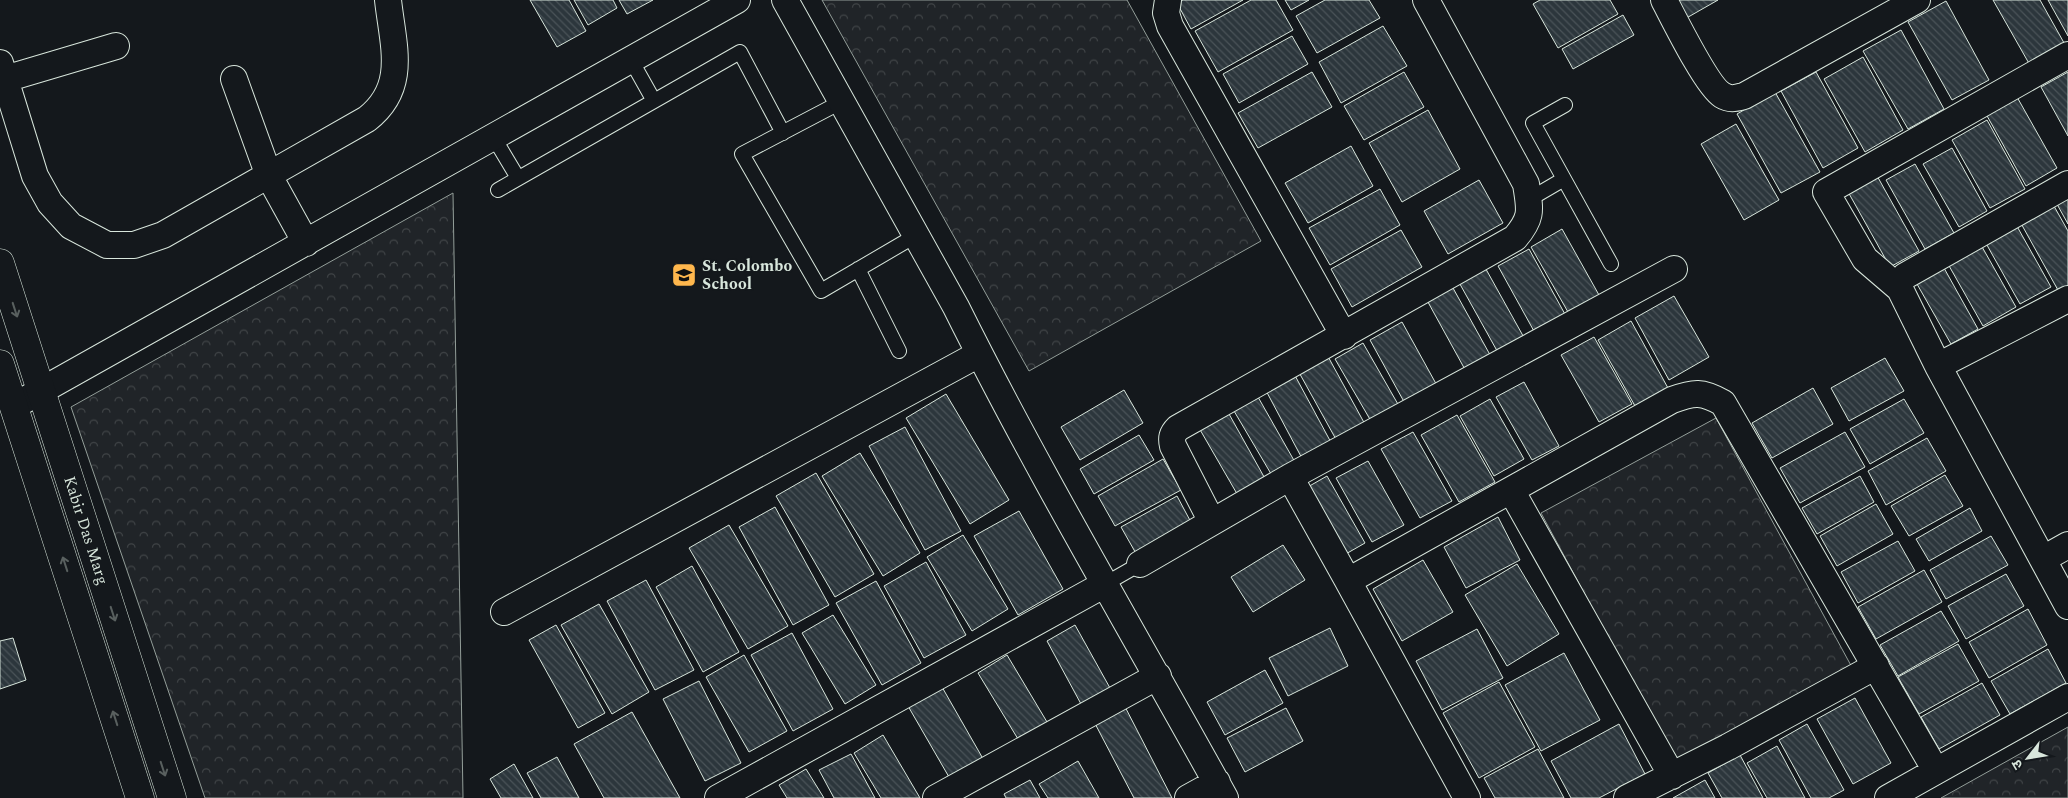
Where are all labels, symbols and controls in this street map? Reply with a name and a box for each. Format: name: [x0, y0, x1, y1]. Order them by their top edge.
place label: St. Colombo School: [702, 254, 792, 296]
school or university icon: St. Colombo School: [671, 262, 697, 288]
one-way arrow: [11, 301, 20, 317]
street label: Kabir Das Marg: [57, 473, 115, 588]
one-way arrow: [59, 556, 69, 572]
one-way arrow: [109, 606, 118, 622]
one-way arrow: [109, 711, 119, 727]
north arrow: [2003, 733, 2053, 783]
text: उ: [2006, 755, 2028, 773]
one-way arrow: [159, 761, 168, 776]

